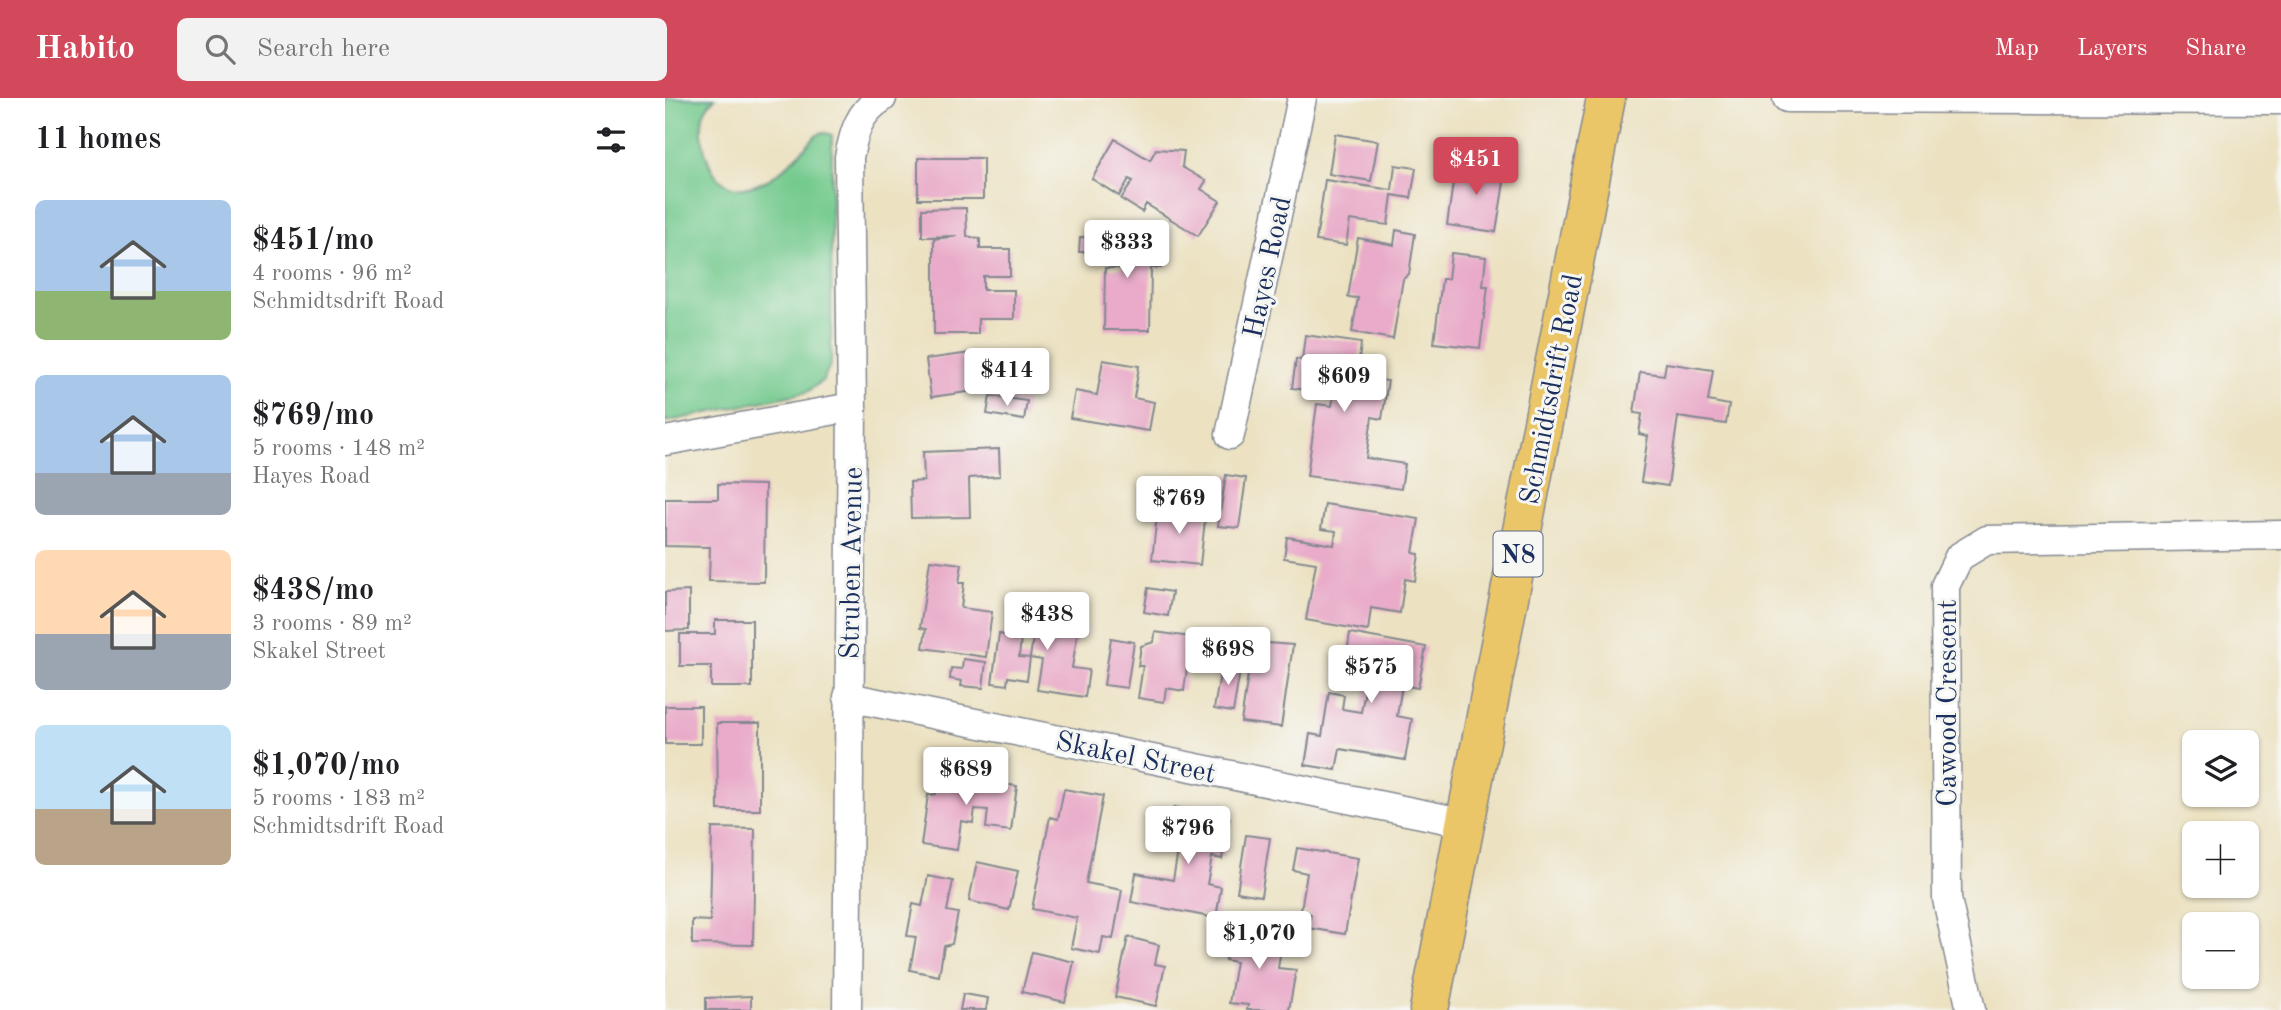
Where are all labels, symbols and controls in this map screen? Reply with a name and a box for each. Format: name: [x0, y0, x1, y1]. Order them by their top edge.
search box: [177, 18, 667, 81]
icon: search: [201, 30, 239, 68]
text: Habito: [35, 33, 135, 66]
text: Search here: [257, 36, 390, 62]
text: Map: [1995, 37, 2039, 61]
text: Layers: [2077, 37, 2147, 61]
text: Share: [2185, 37, 2246, 61]
icon: filters: [592, 121, 630, 159]
text: 11 homes: [35, 125, 161, 155]
pin: $451: [1435, 138, 1517, 197]
text: $451: [1449, 148, 1503, 171]
street label: Hayes Road: [1240, 194, 1298, 341]
pin: $333: [1086, 220, 1168, 280]
text: $451/mo: [252, 226, 374, 256]
icon: home: [91, 228, 175, 312]
text: $333: [1100, 231, 1154, 254]
text: 4 rooms · 96 m²: [252, 262, 412, 285]
street label: Schmidtsdrift Road: [1517, 272, 1589, 507]
text: Schmidtsdrift Road: [252, 290, 444, 313]
pin: $414: [966, 348, 1048, 408]
pin: $609: [1303, 354, 1385, 414]
text: $414: [980, 359, 1034, 382]
text: $609: [1317, 365, 1371, 388]
text: $769/mo: [252, 401, 374, 431]
icon: home: [91, 403, 175, 487]
text: 5 rooms · 148 m²: [252, 437, 425, 460]
text: Hayes Road: [252, 465, 370, 488]
street label: Struben Avenue: [837, 466, 869, 660]
pin: $769: [1138, 476, 1220, 536]
text: $769: [1152, 487, 1206, 510]
road number: N8: [1493, 531, 1543, 576]
text: $438/mo: [252, 576, 374, 606]
icon: home: [91, 578, 175, 662]
pin: $438: [1006, 592, 1088, 652]
street label: Cawood Crescent: [1935, 599, 1963, 807]
text: $438: [1020, 603, 1074, 626]
text: 3 rooms · 89 m²: [252, 612, 412, 635]
pin: $698: [1187, 628, 1269, 687]
text: $698: [1201, 638, 1255, 661]
text: Skakel Street: [252, 640, 386, 663]
pin: $575: [1330, 646, 1412, 705]
text: $575: [1344, 656, 1398, 679]
street label: Skakel Street: [1053, 728, 1218, 790]
map controls: [2182, 730, 2259, 989]
button: layers: [2182, 730, 2259, 807]
pin: $689: [925, 748, 1007, 807]
text: $1,070/mo: [252, 751, 400, 781]
icon: home: [91, 753, 175, 837]
text: $689: [939, 758, 993, 781]
text: 5 rooms · 183 m²: [252, 787, 425, 810]
pin: $796: [1147, 806, 1229, 866]
text: Schmidtsdrift Road: [252, 815, 444, 838]
text: $796: [1161, 817, 1215, 840]
button: +: [2182, 821, 2259, 898]
pin: $1,070: [1202, 912, 1316, 971]
button: −: [2182, 912, 2259, 989]
text: $1,070: [1222, 922, 1296, 945]

